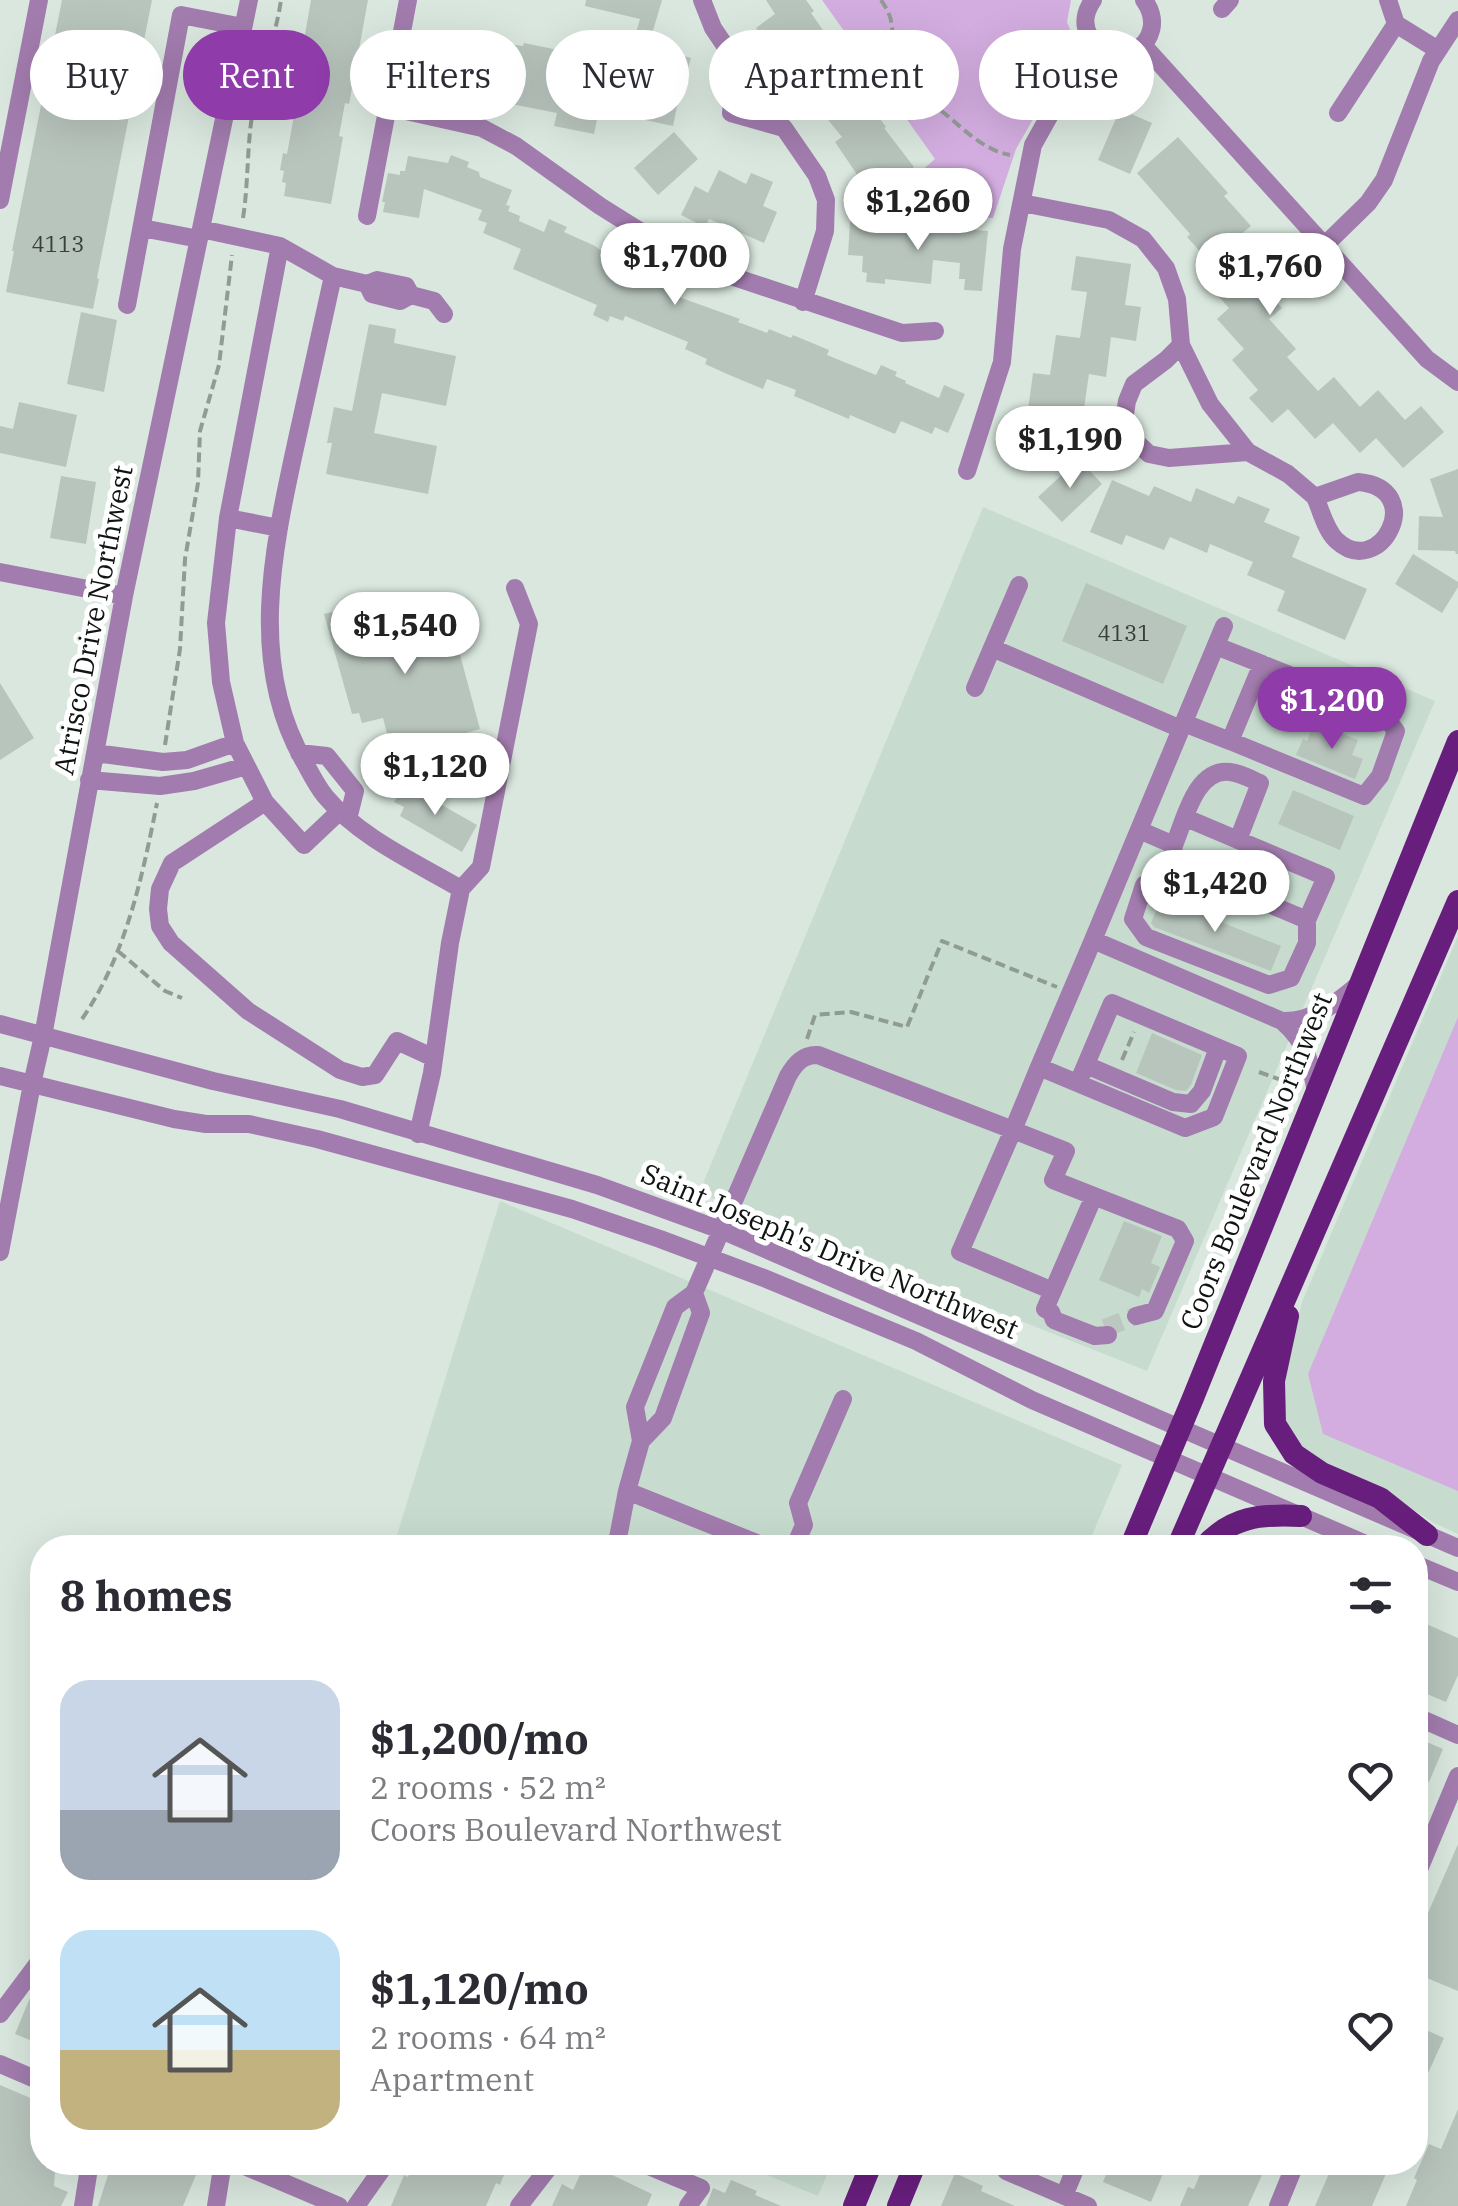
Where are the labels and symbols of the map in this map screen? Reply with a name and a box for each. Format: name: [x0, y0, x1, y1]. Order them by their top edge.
pin: $1,260: [837, 168, 999, 253]
pin: $1,700: [594, 223, 756, 308]
house number: 4113: [32, 229, 84, 258]
pin: $1,760: [1189, 233, 1351, 318]
pin: $1,190: [989, 406, 1151, 491]
street label: Atrisco Drive Northwest: [44, 462, 141, 778]
pin: $1,540: [324, 592, 486, 677]
house number: 4131: [1098, 618, 1150, 647]
pin: $1,200: [1251, 667, 1413, 752]
pin: $1,120: [354, 733, 516, 818]
pin: $1,420: [1134, 850, 1296, 935]
street label: Coors Boulevard Northwest: [1171, 987, 1340, 1335]
street label: Saint Joseph's Drive Northwest: [636, 1154, 1025, 1347]

